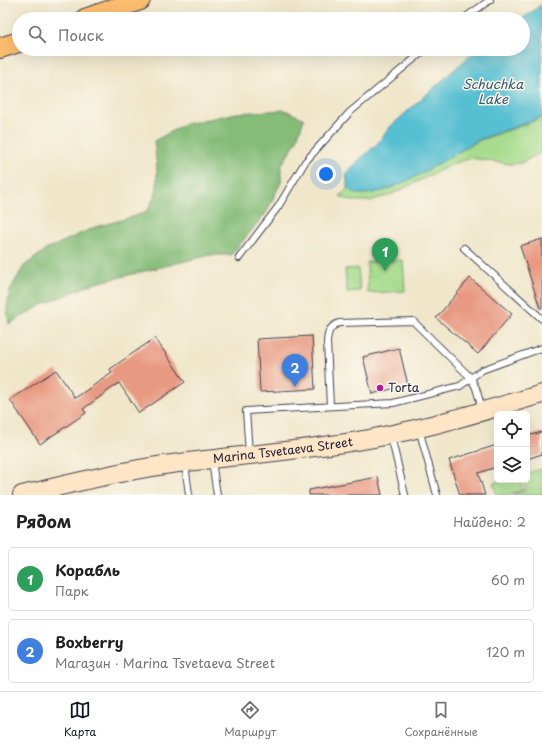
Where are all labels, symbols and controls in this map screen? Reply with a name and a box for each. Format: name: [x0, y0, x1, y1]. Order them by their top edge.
search box: [12, 12, 530, 56]
icon: search: [26, 23, 48, 45]
text: Поиск: [58, 23, 104, 46]
water label: Schuchka Lake: [463, 74, 524, 108]
your location: [316, 164, 336, 184]
pin: 1: [372, 238, 398, 271]
pin: 2: [282, 354, 308, 387]
place label: Torta: [388, 378, 420, 396]
marker: Torta: [375, 383, 385, 393]
map controls: [494, 411, 530, 483]
button: locate: [494, 411, 530, 447]
street label: Marina Tsvetaeva Street: [212, 432, 354, 467]
button: layers: [494, 447, 530, 483]
text: Рядом: [16, 508, 71, 534]
text: Найдено: 2: [453, 512, 526, 531]
text: Корабль: [55, 558, 120, 581]
text: 1: [27, 570, 33, 589]
text: 60 m: [491, 570, 525, 589]
text: Парк: [55, 581, 89, 600]
text: Boxberry: [55, 630, 124, 653]
text: 2: [25, 642, 35, 661]
text: 120 m: [486, 642, 525, 661]
text: Магазин · Marina Tsvetaeva Street: [55, 653, 275, 672]
tab: Карта: [64, 699, 96, 740]
tab: Маршрут: [224, 699, 276, 740]
tab: Сохранённые: [404, 699, 478, 740]

